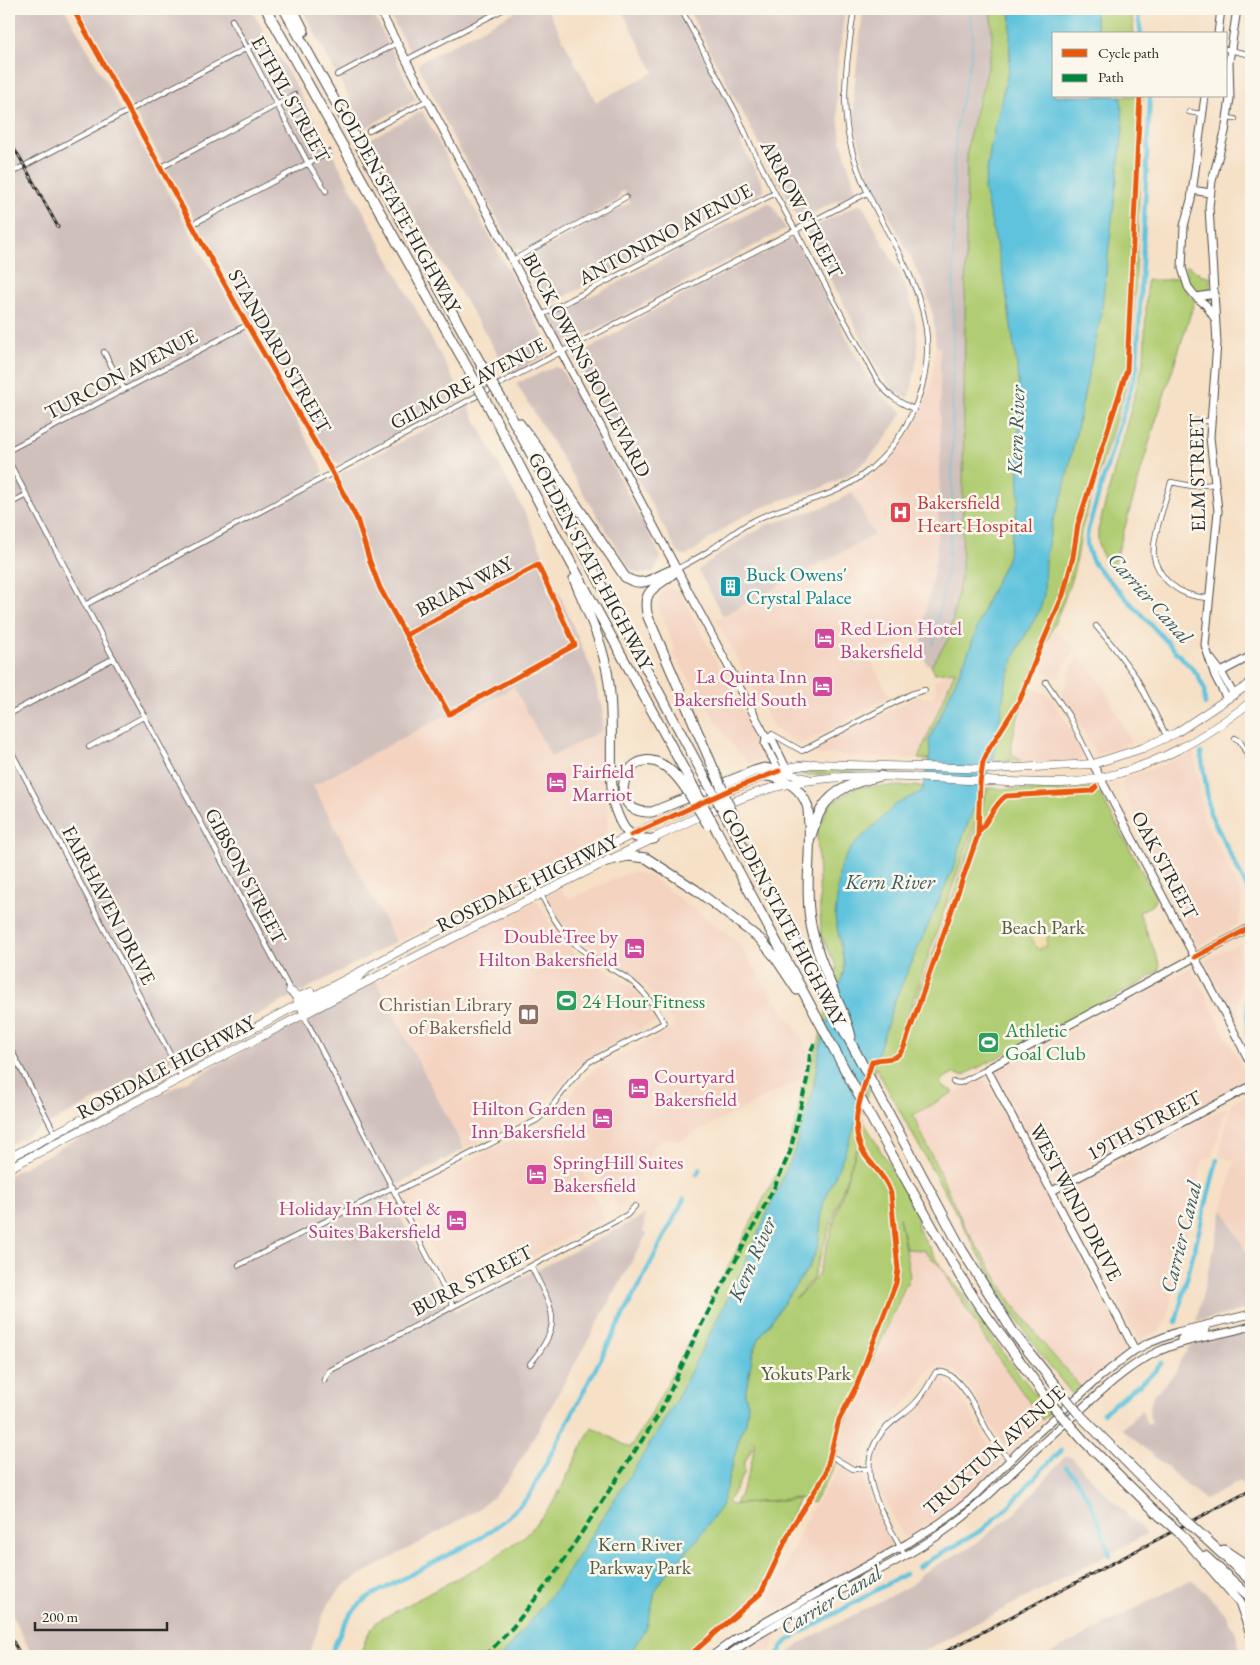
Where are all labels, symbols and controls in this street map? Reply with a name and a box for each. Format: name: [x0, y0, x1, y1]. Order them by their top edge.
street label: ETHYL STREET: [245, 31, 337, 168]
legend: [1052, 32, 1228, 98]
text: Cycle path: [1098, 43, 1160, 62]
text: Path: [1098, 67, 1124, 86]
street label: GOLDEN STATE HIGHWAY: [327, 93, 468, 319]
street label: ARROW STREET: [754, 135, 849, 283]
street label: ANTONINO AVENUE: [573, 177, 756, 291]
street label: BUCK OWENS BOULEVARD: [517, 248, 657, 482]
street label: STANDARD STREET: [222, 264, 338, 438]
street label: TURCON AVENUE: [40, 323, 202, 425]
street label: GILMORE AVENUE: [385, 331, 551, 435]
water label: Kern River: [1000, 384, 1031, 476]
street label: ELM STREET: [1183, 413, 1211, 532]
street label: GOLDEN STATE HIGHWAY: [523, 448, 660, 676]
place label: Bakersfield Heart Hospital: [917, 489, 1033, 538]
hospital icon: Bakersfield Heart Hospital: [889, 501, 913, 525]
water label: Carrier Canal: [1102, 546, 1199, 650]
street label: BRIAN WAY: [411, 549, 518, 622]
place label: Buck Owens' Crystal Palace: [746, 561, 852, 610]
building icon: Buck Owens' Crystal Palace: [718, 574, 742, 598]
place label: Red Lion Hotel Bakersfield: [840, 615, 962, 664]
hotel icon: Red Lion Hotel Bakersfield: [812, 627, 836, 651]
place label: La Quinta Inn Bakersfield South: [674, 663, 807, 712]
hotel icon: La Quinta Inn Bakersfield South: [811, 675, 835, 699]
place label: Fairfield Marriot: [572, 758, 635, 807]
hotel icon: Fairfield Marriot: [544, 771, 568, 795]
street label: GIBSON STREET: [199, 803, 293, 949]
street label: GOLDEN STATE HIGHWAY: [716, 804, 853, 1032]
street label: OAK STREET: [1126, 806, 1205, 924]
street label: FAIRHAVEN DRIVE: [56, 821, 162, 989]
street label: ROSEDALE HIGHWAY: [432, 827, 623, 938]
water label: Kern River: [844, 868, 936, 895]
park label: Beach Park: [1001, 914, 1086, 940]
place label: DoubleTree by Hilton Bakersfield: [478, 923, 619, 972]
hotel icon: DoubleTree by Hilton Bakersfield: [622, 936, 646, 960]
place label: 24 Hour Fitness: [582, 988, 705, 1014]
sports icon: 24 Hour Fitness: [554, 989, 578, 1013]
place label: Christian Library of Bakersfield: [379, 991, 513, 1040]
library icon: Christian Library of Bakersfield: [516, 1003, 540, 1027]
street label: ROSEDALE HIGHWAY: [72, 1008, 261, 1125]
place label: Athletic Goal Club: [1004, 1017, 1086, 1066]
sports icon: Athletic Goal Club: [977, 1030, 1001, 1054]
place label: Courtyard Bakersfield: [654, 1063, 738, 1112]
hotel icon: Courtyard Bakersfield: [626, 1076, 650, 1100]
street label: 19TH STREET: [1082, 1084, 1206, 1166]
place label: Hilton Garden Inn Bakersfield: [471, 1095, 587, 1144]
hotel icon: Hilton Garden Inn Bakersfield: [590, 1107, 614, 1131]
street label: WESTWIND DRIVE: [1024, 1119, 1128, 1285]
place label: SpringHill Suites Bakersfield: [553, 1149, 684, 1198]
hotel icon: SpringHill Suites Bakersfield: [525, 1162, 549, 1186]
water label: Carrier Canal: [1154, 1177, 1208, 1296]
place label: Holiday Inn Hotel & Suites Bakersfield: [279, 1195, 442, 1244]
hotel icon: Holiday Inn Hotel & Suites Bakersfield: [445, 1208, 469, 1232]
water label: Kern River: [721, 1212, 782, 1306]
street label: BURR STREET: [407, 1238, 537, 1322]
park label: Yokuts Park: [761, 1360, 852, 1386]
street label: TRUXTUN AVENUE: [918, 1379, 1070, 1521]
park label: Kern River Parkway Park: [589, 1531, 692, 1580]
water label: Carrier Canal: [775, 1558, 888, 1641]
scale bar: [35, 1600, 168, 1632]
text: 200 m: [42, 1607, 79, 1626]

